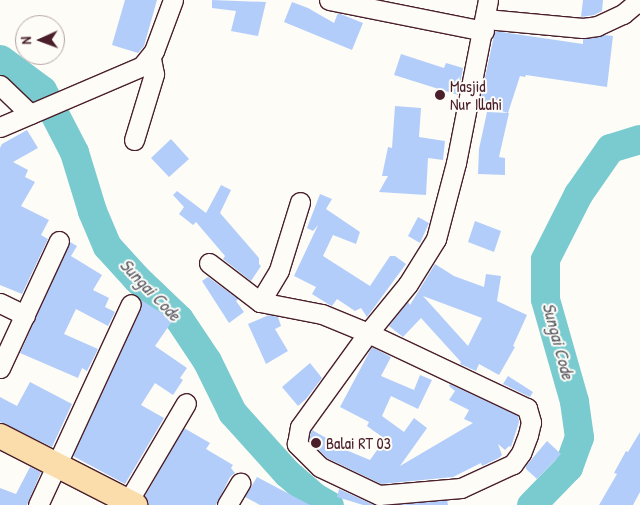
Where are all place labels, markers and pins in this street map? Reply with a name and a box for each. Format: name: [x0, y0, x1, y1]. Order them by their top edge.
place label: Masjid Nur Illahi: [450, 76, 502, 114]
marker: Masjid Nur Illahi: [434, 89, 446, 101]
place label: Balai RT 03: [326, 433, 391, 453]
marker: Balai RT 03: [310, 437, 322, 449]

